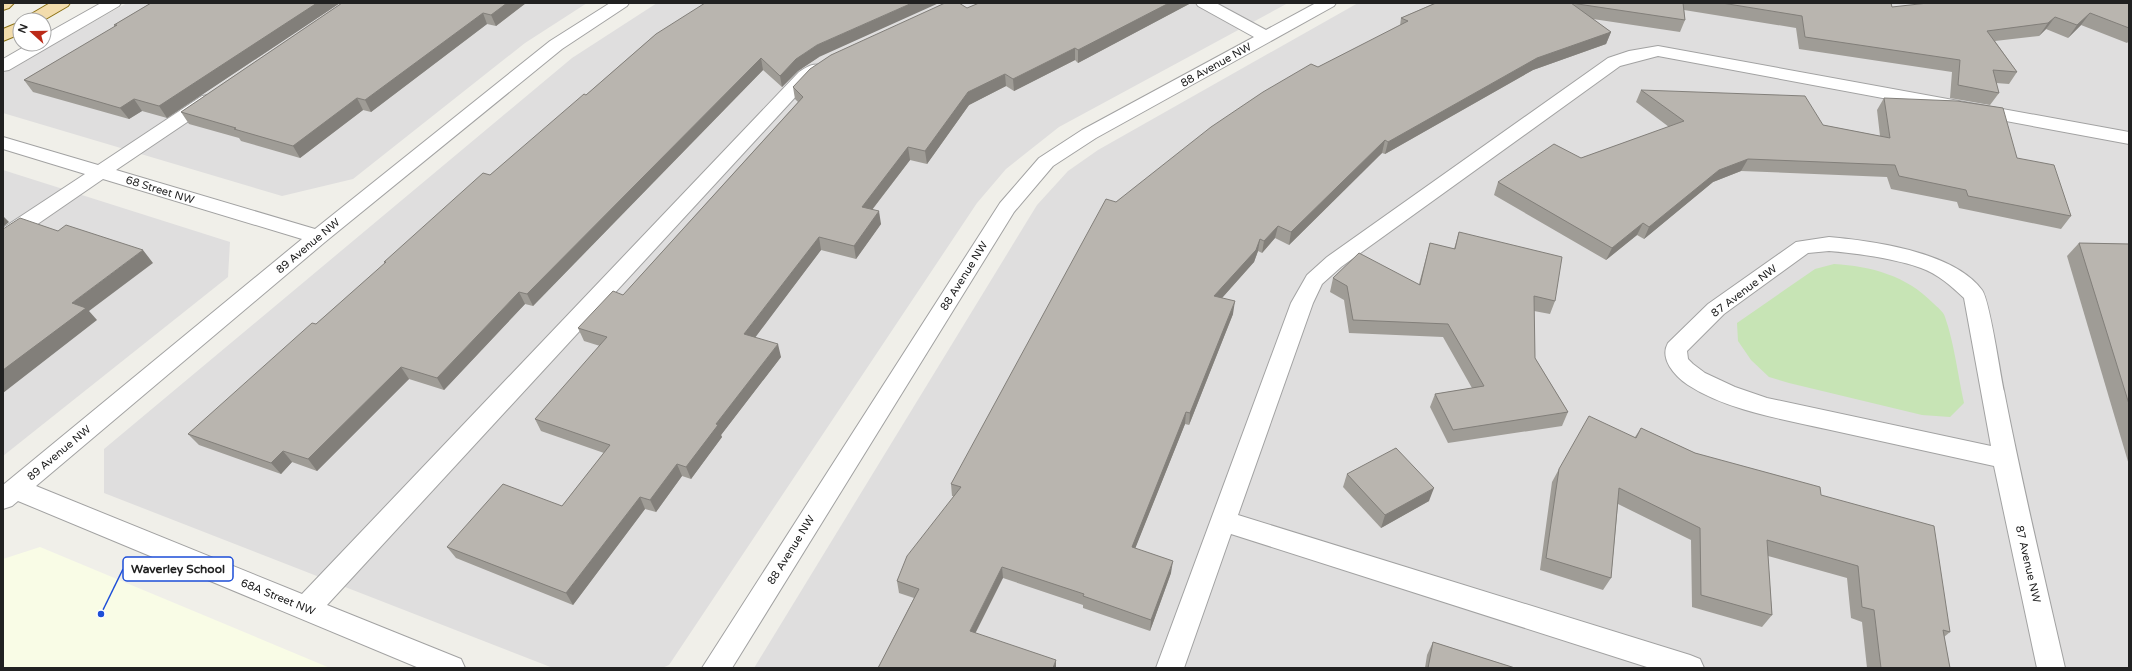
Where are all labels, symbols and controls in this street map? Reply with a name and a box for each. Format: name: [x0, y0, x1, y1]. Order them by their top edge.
north arrow: [12, 12, 52, 52]
text: N: [15, 22, 31, 35]
street label: 88 Avenue NW: [1178, 40, 1254, 90]
street label: 68 Street NW: [124, 173, 196, 207]
street label: 89 Avenue NW: [274, 216, 342, 276]
street label: 88 Avenue NW: [938, 239, 990, 313]
street label: 87 Avenue NW: [1709, 262, 1779, 320]
street label: 89 Avenue NW: [25, 423, 93, 483]
street label: 88 Avenue NW: [765, 513, 817, 587]
street label: 87 Avenue NW: [2013, 524, 2043, 604]
callout: Waverley School: [123, 557, 233, 581]
text: Waverley School: [131, 562, 225, 577]
street label: 68A Street NW: [239, 576, 317, 618]

